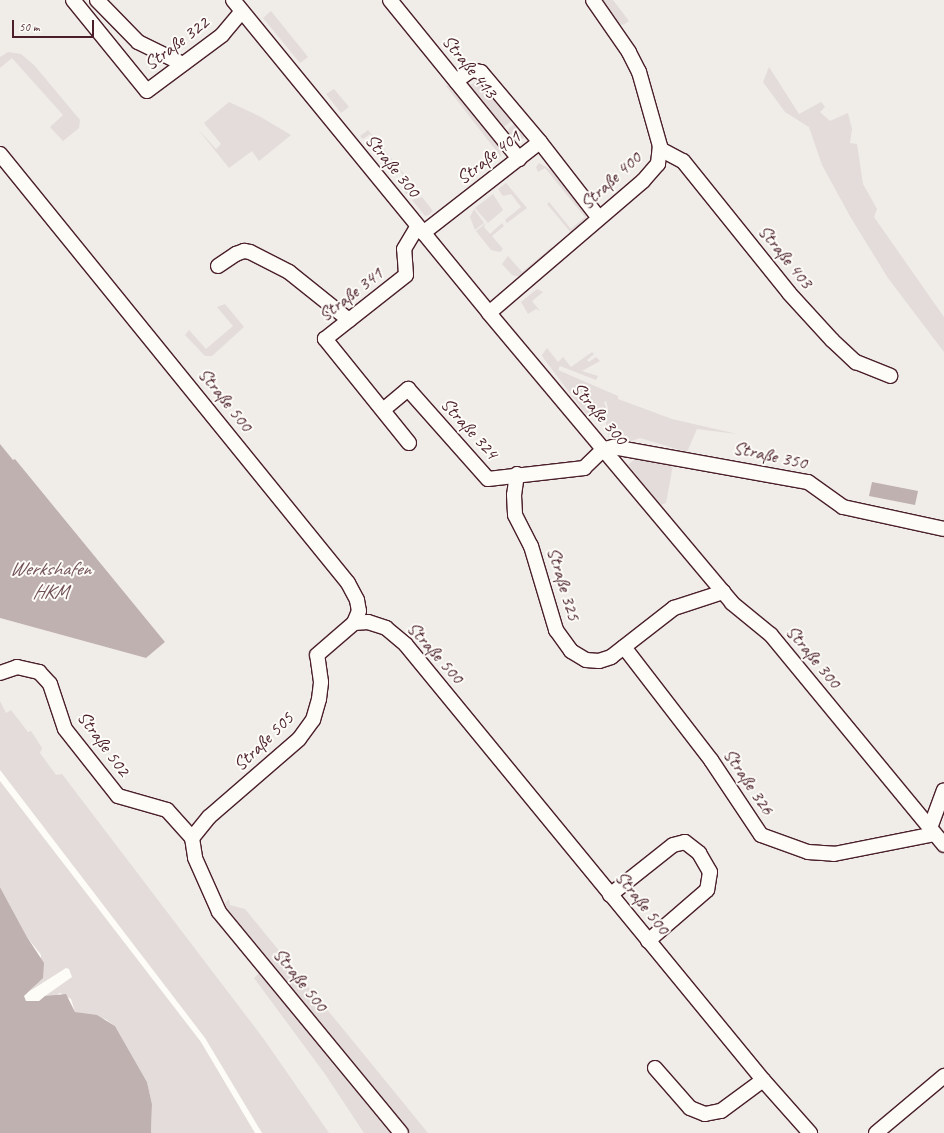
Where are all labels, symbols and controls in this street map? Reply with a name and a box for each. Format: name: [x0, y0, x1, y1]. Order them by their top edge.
scale bar: [14, 12, 96, 38]
street label: Straße 322: [140, 12, 214, 76]
text: 50 m: [19, 19, 39, 35]
street label: Straße 413: [437, 31, 501, 103]
street label: Straße 401: [452, 126, 526, 190]
street label: Straße 300: [360, 130, 424, 202]
street label: Straße 400: [576, 147, 646, 215]
street label: Straße 403: [753, 221, 817, 293]
street label: Straße 341: [314, 263, 388, 327]
street label: Straße 500: [193, 364, 257, 436]
street label: Straße 300: [566, 378, 632, 450]
street label: Straße 324: [435, 393, 503, 465]
street label: Straße 350: [731, 437, 809, 475]
street label: Straße 325: [541, 545, 585, 623]
water label: Werkshafen HKM: [9, 557, 91, 604]
street label: Straße 500: [401, 617, 469, 689]
street label: Straße 300: [780, 621, 846, 693]
street label: Straße 502: [72, 707, 134, 781]
street label: Straße 505: [229, 708, 299, 776]
street label: Straße 326: [718, 745, 778, 819]
street label: Straße 500: [610, 867, 674, 939]
street label: Straße 500: [268, 944, 332, 1016]

